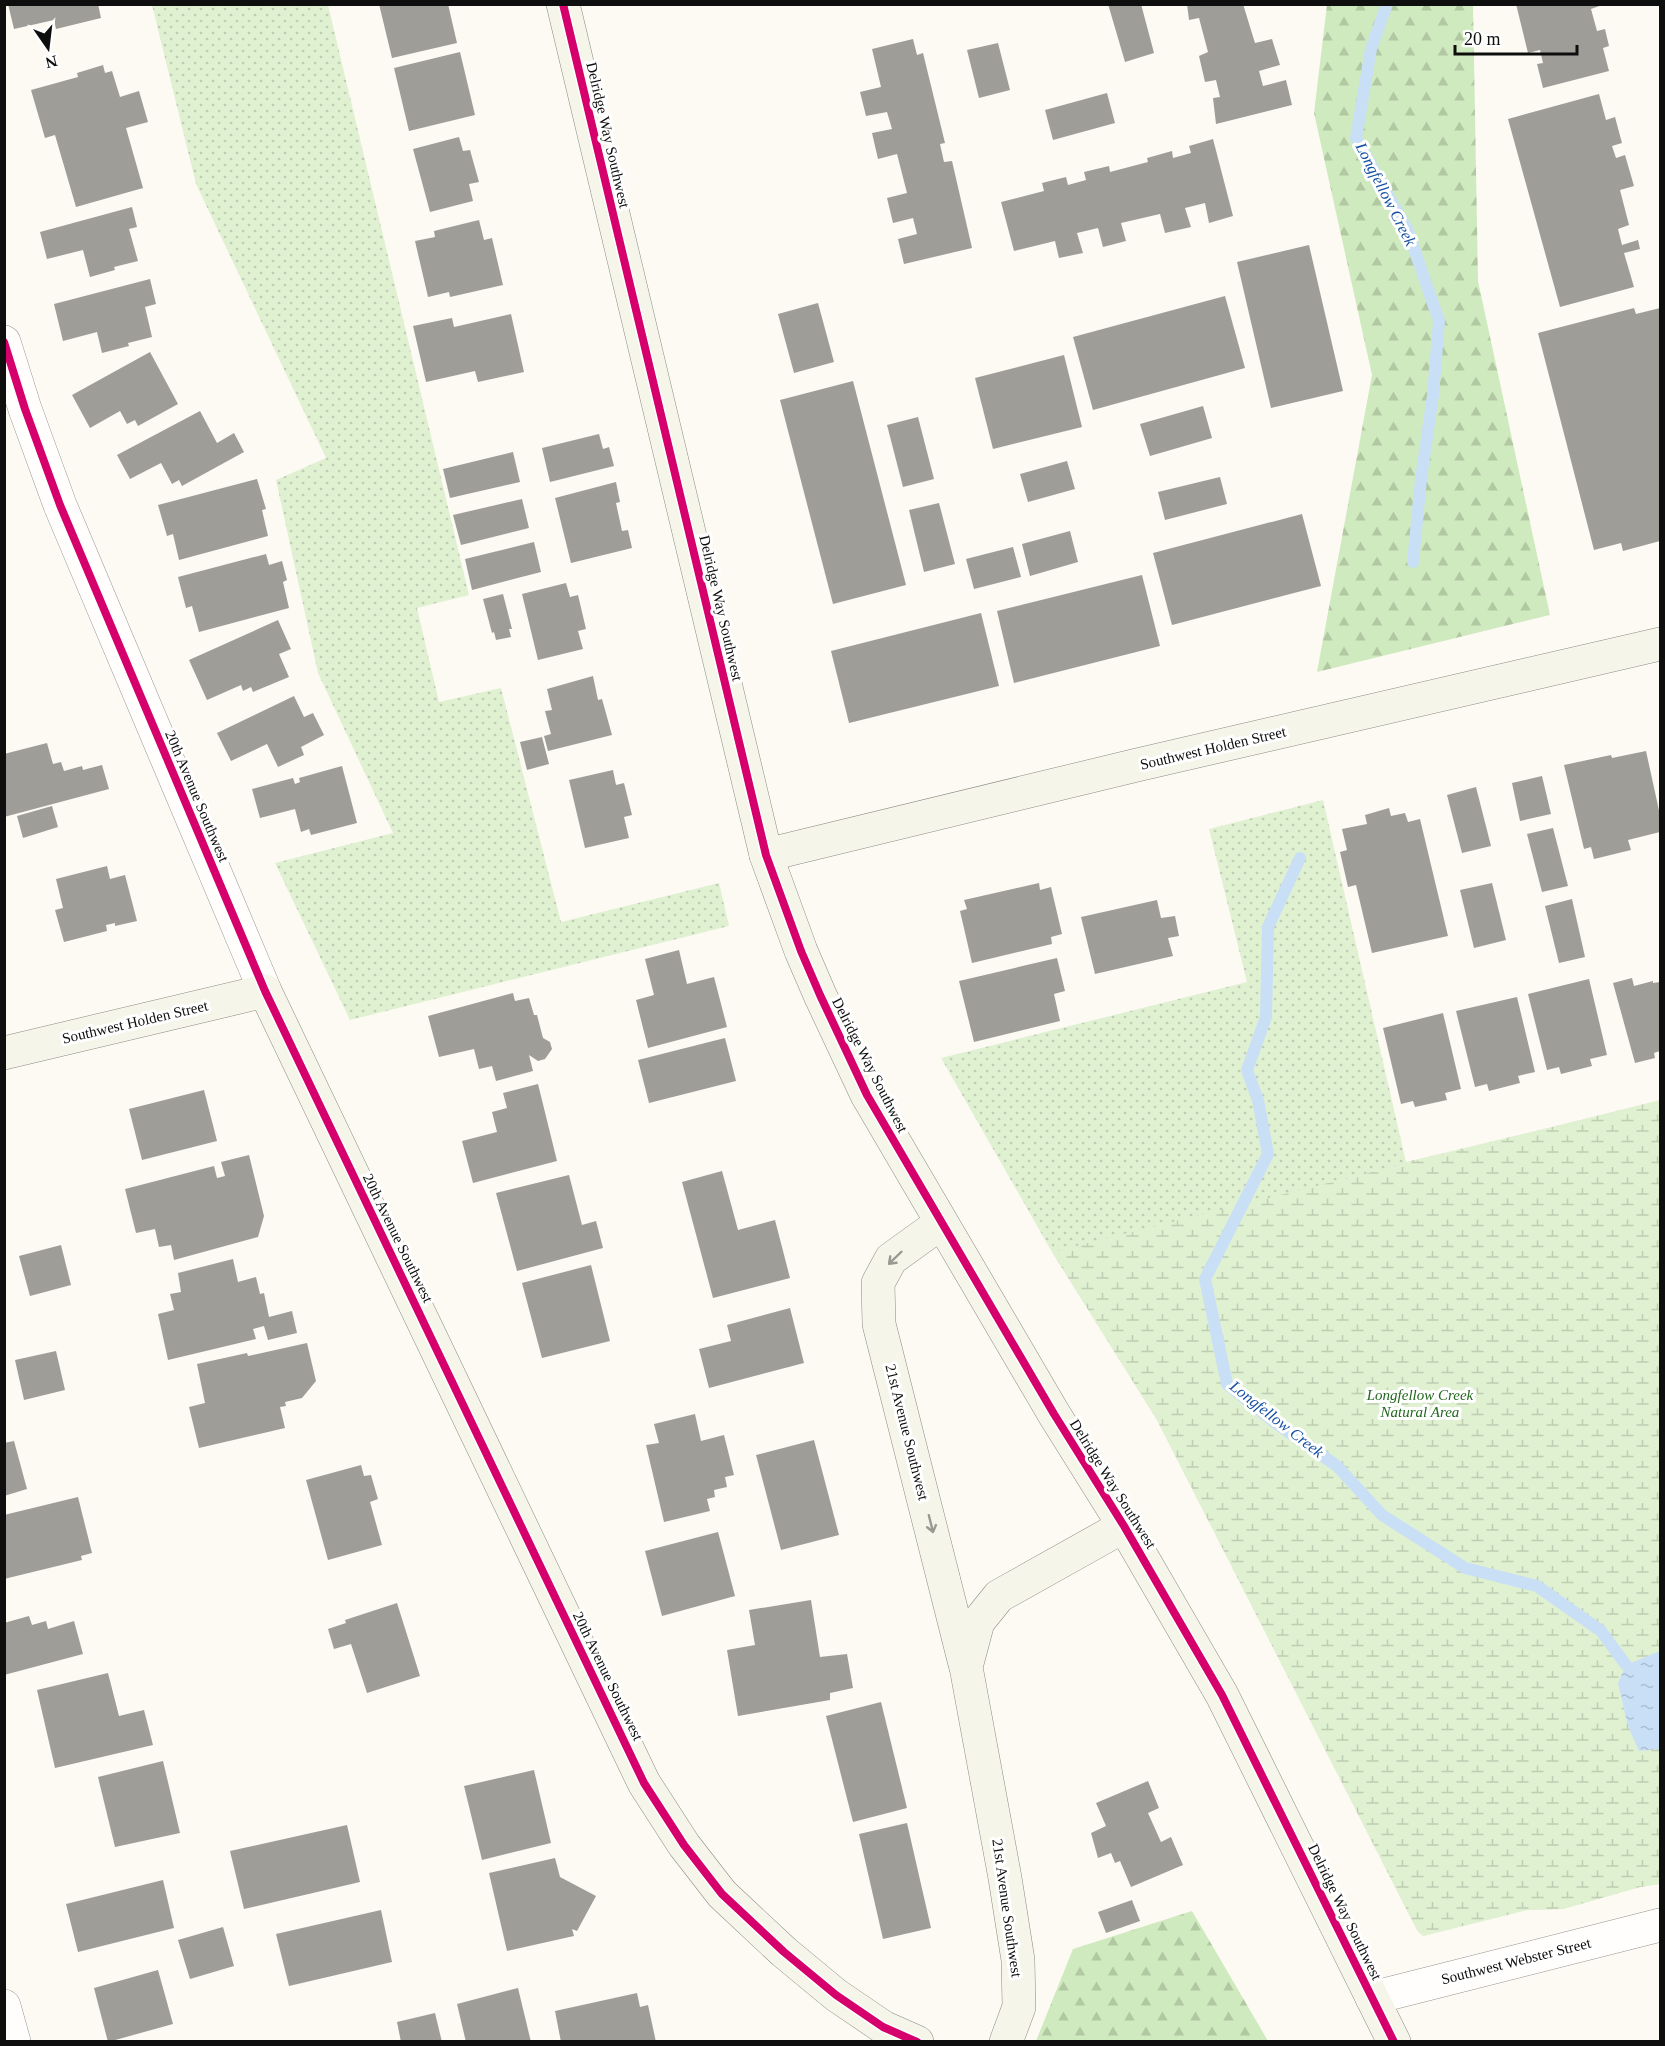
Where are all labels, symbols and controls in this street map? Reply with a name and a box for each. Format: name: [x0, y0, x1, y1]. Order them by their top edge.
north arrow: [18, 18, 78, 78]
scale bar: [1455, 18, 1576, 56]
text: 20 m: [1464, 29, 1501, 49]
text: N: [43, 52, 59, 72]
street label: Delridge Way Southwest: [583, 60, 633, 210]
water label: Longfellow Creek: [1351, 139, 1420, 250]
street label: Delridge Way Southwest: [696, 533, 746, 683]
street label: Southwest Holden Street: [1139, 723, 1288, 773]
street label: 20th Avenue Southwest: [162, 728, 232, 865]
street label: Delridge Way Southwest: [829, 995, 911, 1136]
street label: Southwest Holden Street: [61, 997, 210, 1047]
street label: 20th Avenue Southwest: [360, 1171, 437, 1306]
one-way arrow: [888, 1250, 903, 1265]
street label: 21st Avenue Southwest: [882, 1362, 932, 1503]
water label: Longfellow Creek: [1226, 1377, 1328, 1462]
park label: Longfellow Creek Natural Area: [1366, 1387, 1474, 1420]
street label: Delridge Way Southwest: [1067, 1416, 1160, 1552]
one-way arrow: [925, 1515, 937, 1534]
street label: 20th Avenue Southwest: [570, 1609, 647, 1744]
street label: 21st Avenue Southwest: [989, 1838, 1025, 1979]
street label: Delridge Way Southwest: [1305, 1841, 1385, 1983]
street label: Southwest Webster Street: [1440, 1934, 1593, 1987]

